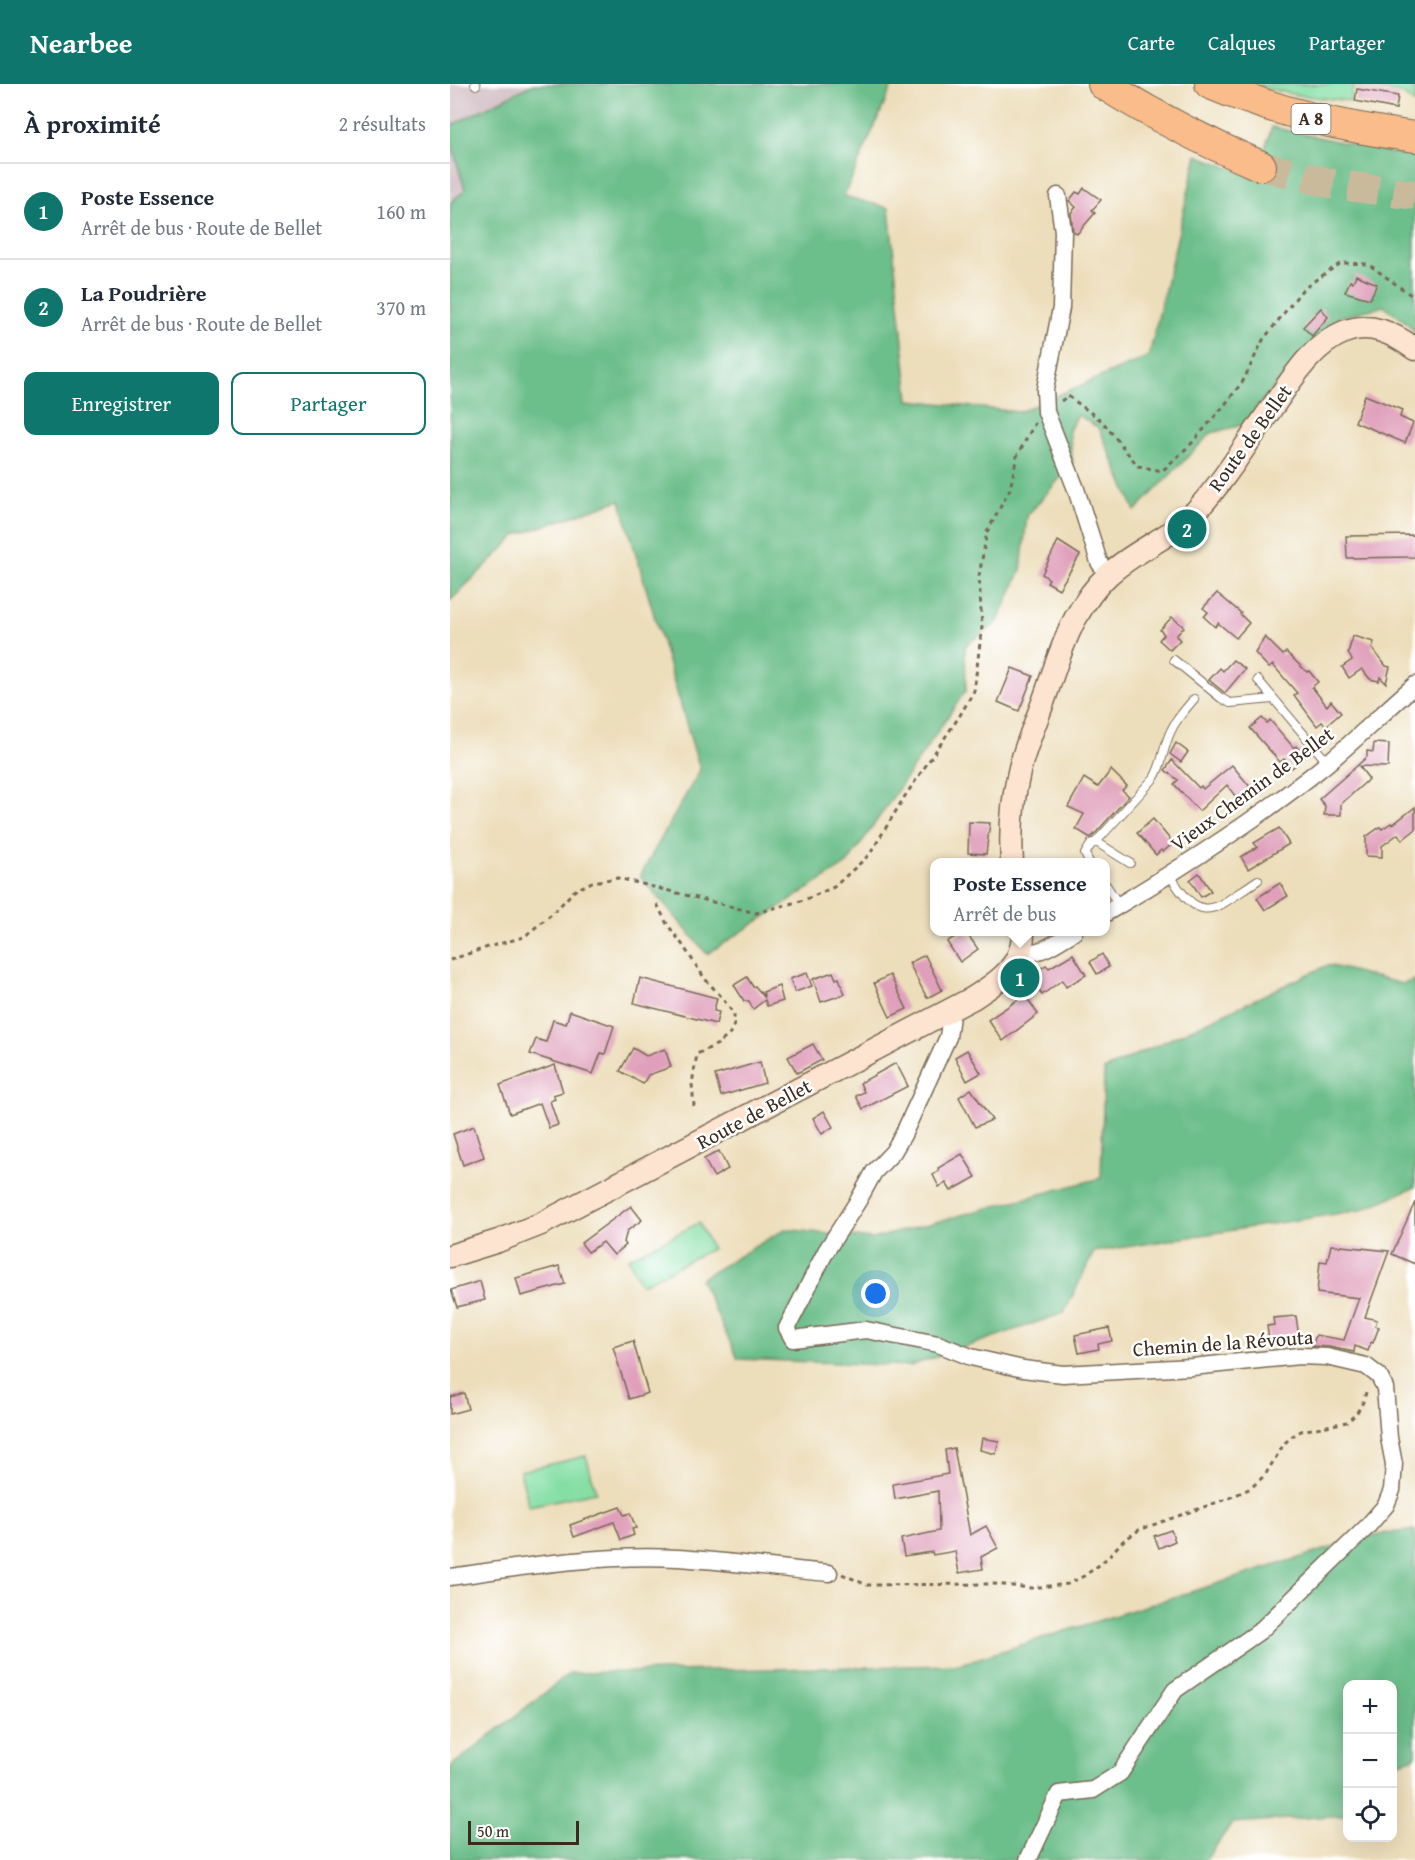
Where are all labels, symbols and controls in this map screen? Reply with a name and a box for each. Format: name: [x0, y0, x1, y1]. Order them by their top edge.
text: Nearbee: [30, 22, 133, 63]
text: Carte: [1128, 27, 1175, 58]
text: Calques: [1208, 27, 1276, 58]
text: Partager: [1309, 27, 1385, 58]
text: À proximité: [24, 104, 161, 143]
road number: A 8: [1292, 104, 1330, 134]
text: 2 résultats: [338, 109, 426, 138]
text: Poste Essence: [81, 181, 214, 213]
text: 1: [38, 197, 49, 226]
text: 160 m: [376, 197, 426, 226]
text: Arrêt de bus · Route de Bellet: [81, 213, 322, 242]
text: La Poudrière: [81, 277, 207, 309]
text: 2: [38, 293, 49, 322]
text: 370 m: [376, 293, 426, 322]
text: Arrêt de bus · Route de Bellet: [81, 309, 322, 338]
button: Enregistrer: [24, 372, 219, 435]
button: Partager: [231, 372, 426, 435]
street label: Route de Bellet: [1201, 378, 1298, 497]
pin: 2: [1168, 506, 1206, 552]
street label: Vieux Chemin de Bellet: [1164, 719, 1339, 858]
popup: [930, 858, 1110, 936]
text: Poste Essence: [953, 867, 1087, 899]
text: Arrêt de bus: [953, 899, 1056, 928]
pin: 1: [1000, 956, 1040, 1000]
street label: Route de Bellet: [691, 1071, 816, 1156]
your location: [861, 1279, 890, 1308]
street label: Chemin de la Révouta: [1132, 1322, 1315, 1363]
map controls: [1343, 1680, 1397, 1842]
button: +: [1343, 1680, 1397, 1734]
button: −: [1343, 1734, 1397, 1788]
button: locate: [1343, 1788, 1397, 1842]
scale bar: [468, 1818, 579, 1846]
text: 50 m: [477, 1819, 509, 1843]

